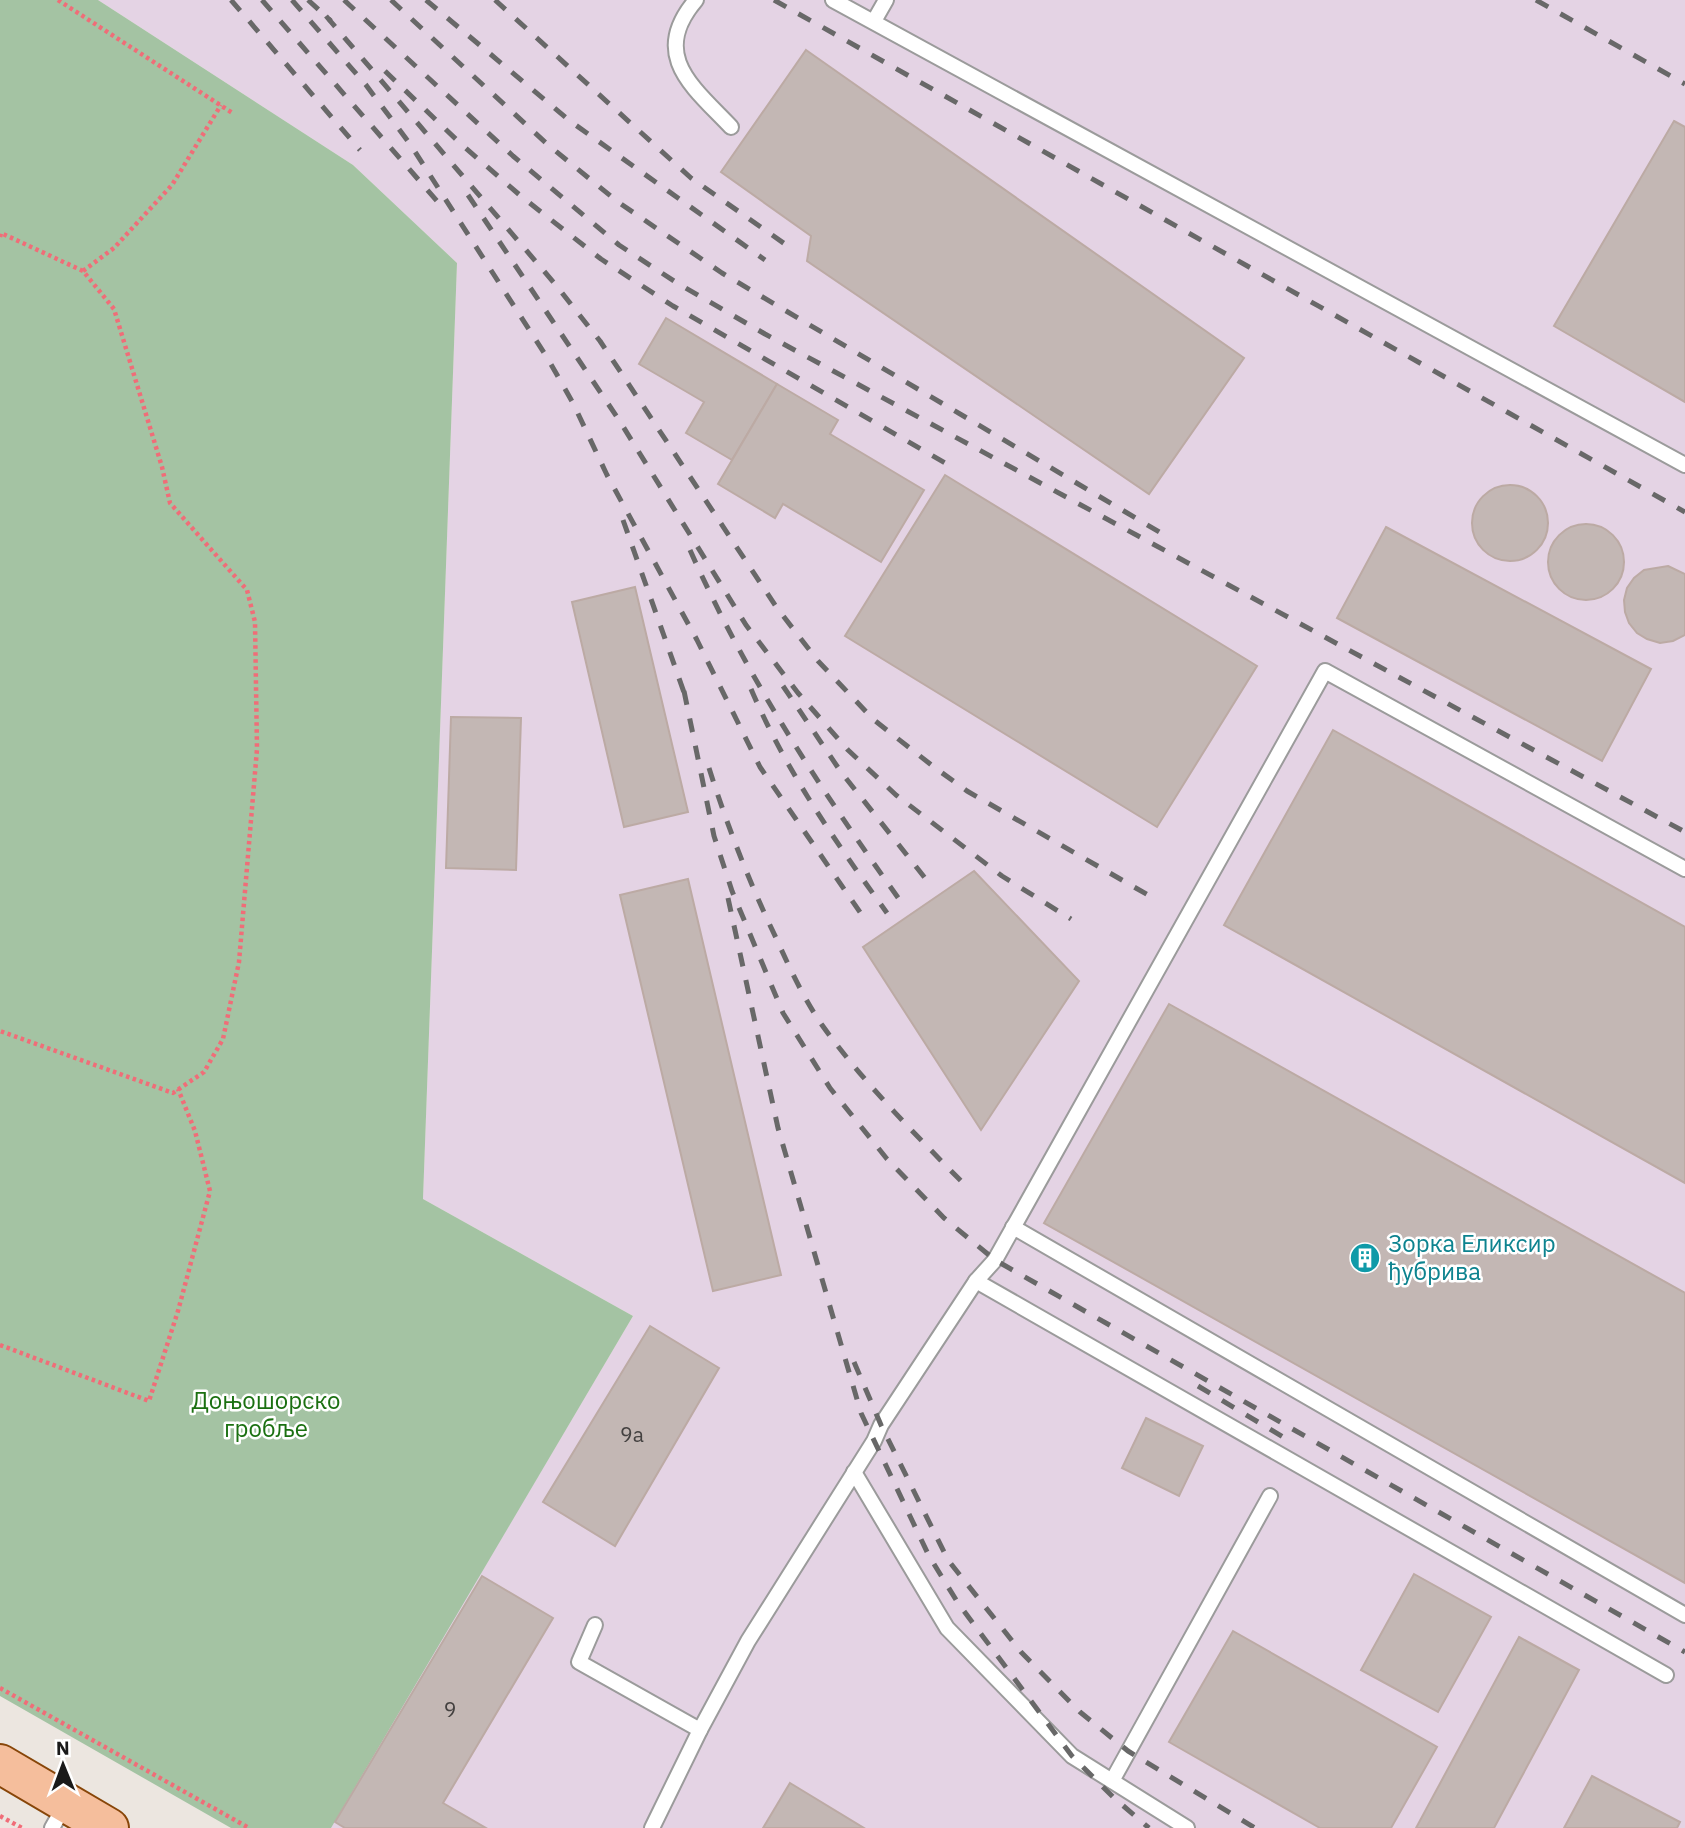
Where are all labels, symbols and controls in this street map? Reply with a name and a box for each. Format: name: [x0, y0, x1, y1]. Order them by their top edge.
place label: Зорка Еликсир ђубрива: [1388, 1227, 1556, 1287]
building icon: Зорка Еликсир ђубрива: [1348, 1241, 1382, 1275]
park label: Доњошорско гробље: [192, 1384, 341, 1444]
house number: 9a: [620, 1420, 644, 1448]
house number: 9: [444, 1695, 456, 1723]
north arrow: [28, 1730, 98, 1800]
text: N: [56, 1736, 70, 1760]

